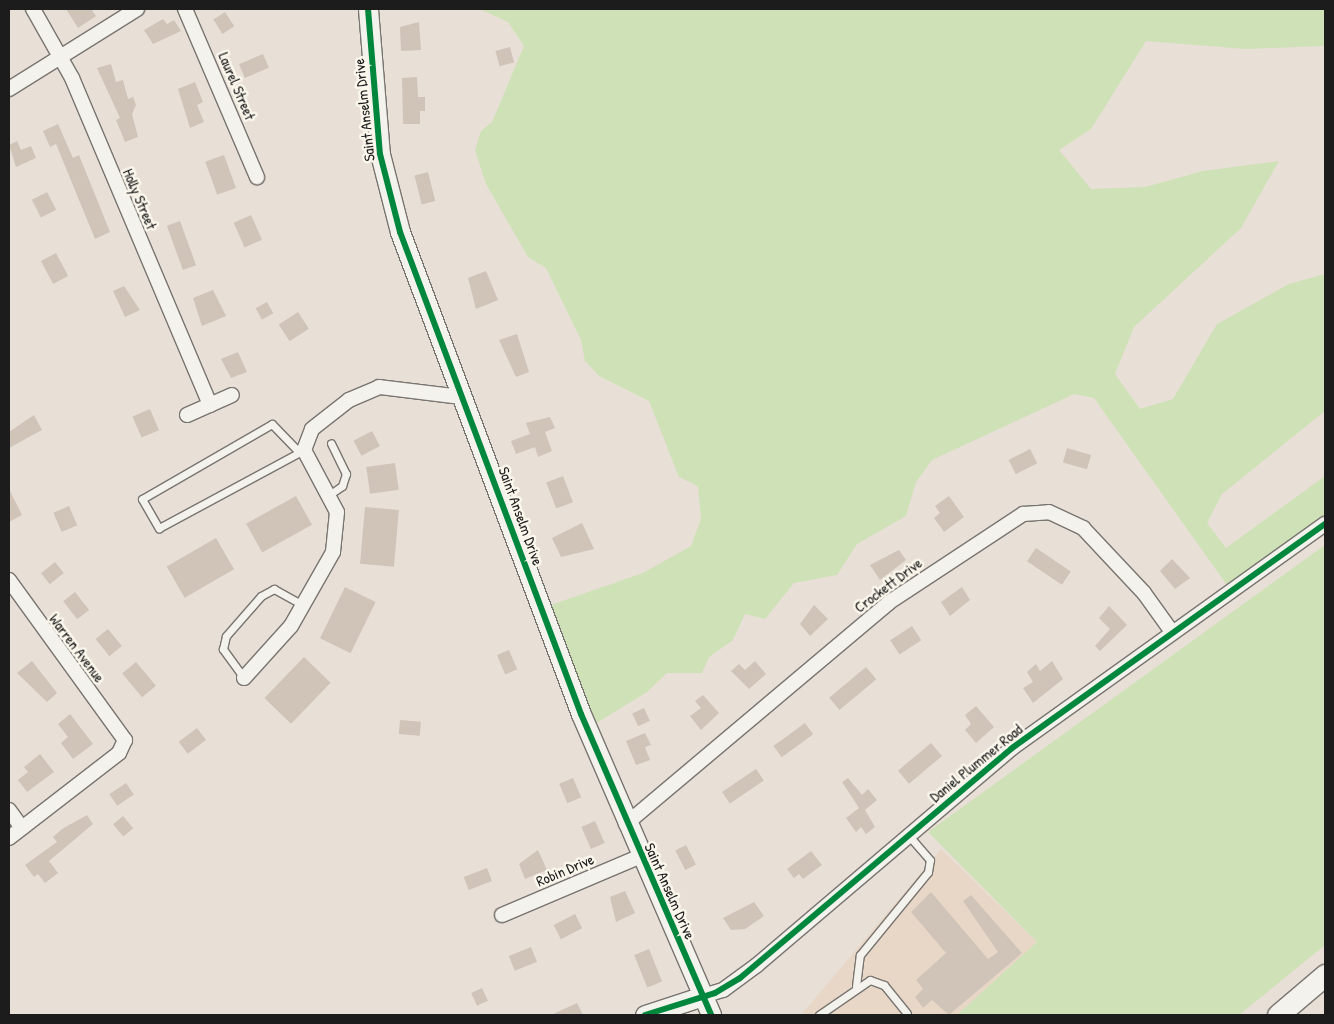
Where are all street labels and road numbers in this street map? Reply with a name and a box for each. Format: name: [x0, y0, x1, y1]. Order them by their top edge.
street label: Laurel Street: [215, 50, 259, 122]
street label: Saint Anselm Drive: [350, 58, 378, 162]
street label: Holly Street: [119, 166, 161, 232]
street label: Saint Anselm Drive: [495, 464, 547, 568]
street label: Crockett Drive: [851, 554, 925, 616]
street label: Warren Avenue: [45, 610, 109, 686]
street label: Daniel Plummer Road: [926, 720, 1026, 806]
street label: Saint Anselm Drive: [641, 840, 699, 942]
street label: Robin Drive: [533, 850, 597, 890]

